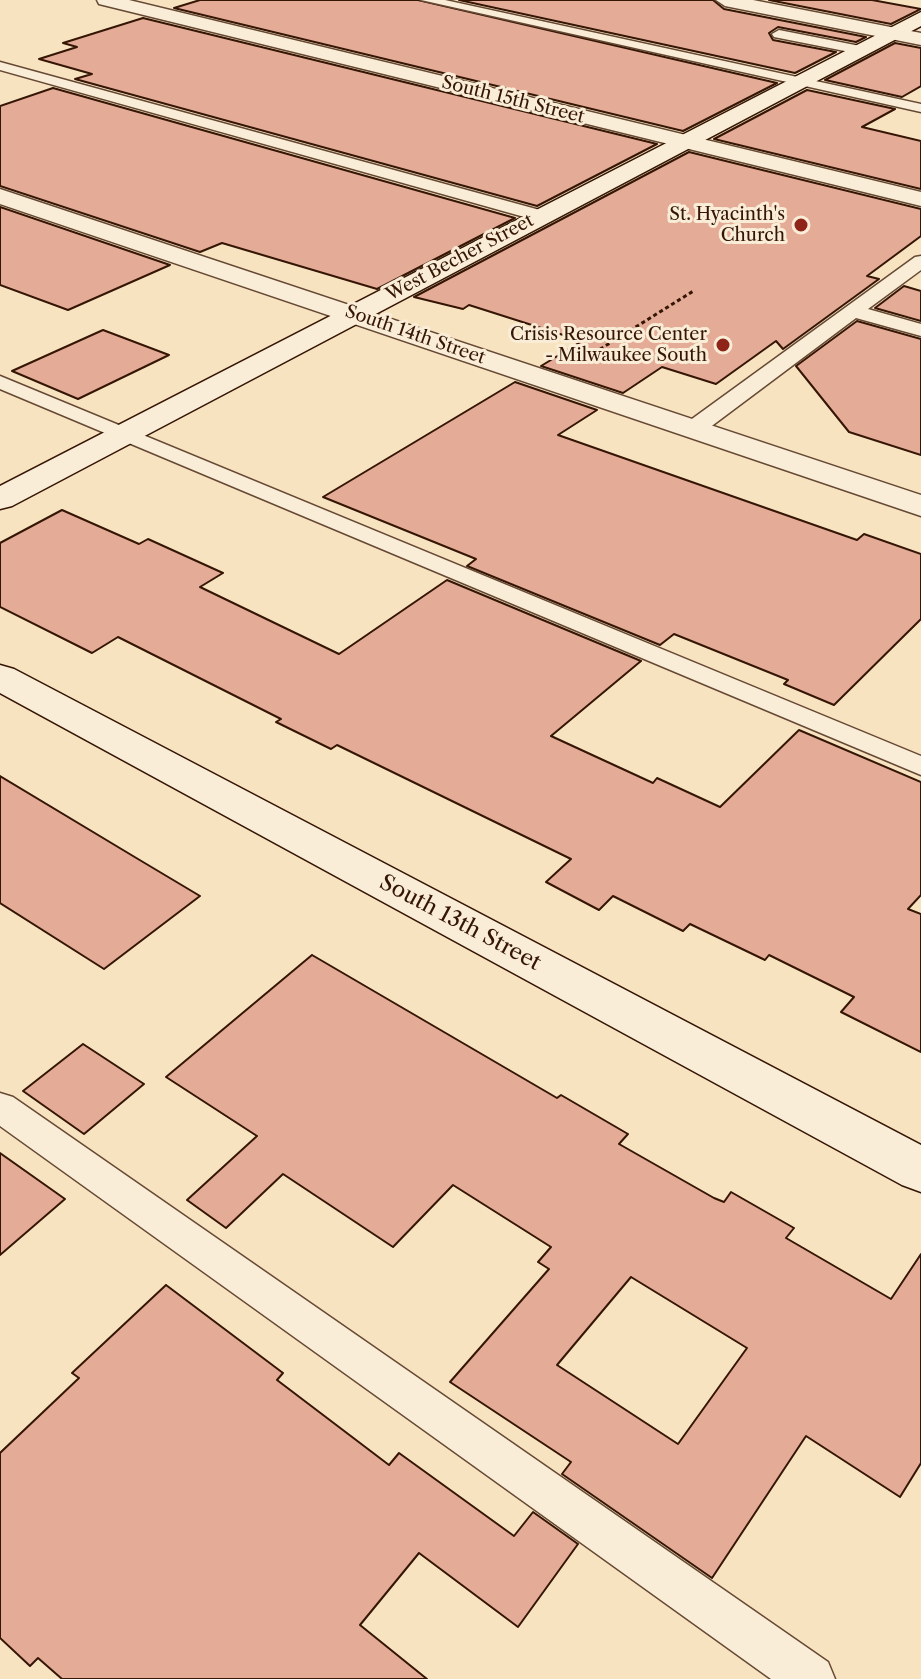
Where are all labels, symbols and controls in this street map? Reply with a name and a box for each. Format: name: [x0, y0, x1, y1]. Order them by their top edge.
street label: South 15th Street: [439, 72, 587, 128]
place label: St. Hyacinth's Church: [669, 204, 785, 246]
street label: West Becher Street: [383, 210, 537, 306]
marker: St. Hyacinth's Church: [792, 216, 810, 234]
street label: South 14th Street: [342, 301, 488, 369]
place label: Crisis Resource Center - Milwaukee South: [510, 324, 707, 366]
marker: Crisis Resource Center - Milwaukee South: [714, 336, 732, 354]
street label: South 13th Street: [375, 869, 545, 977]

